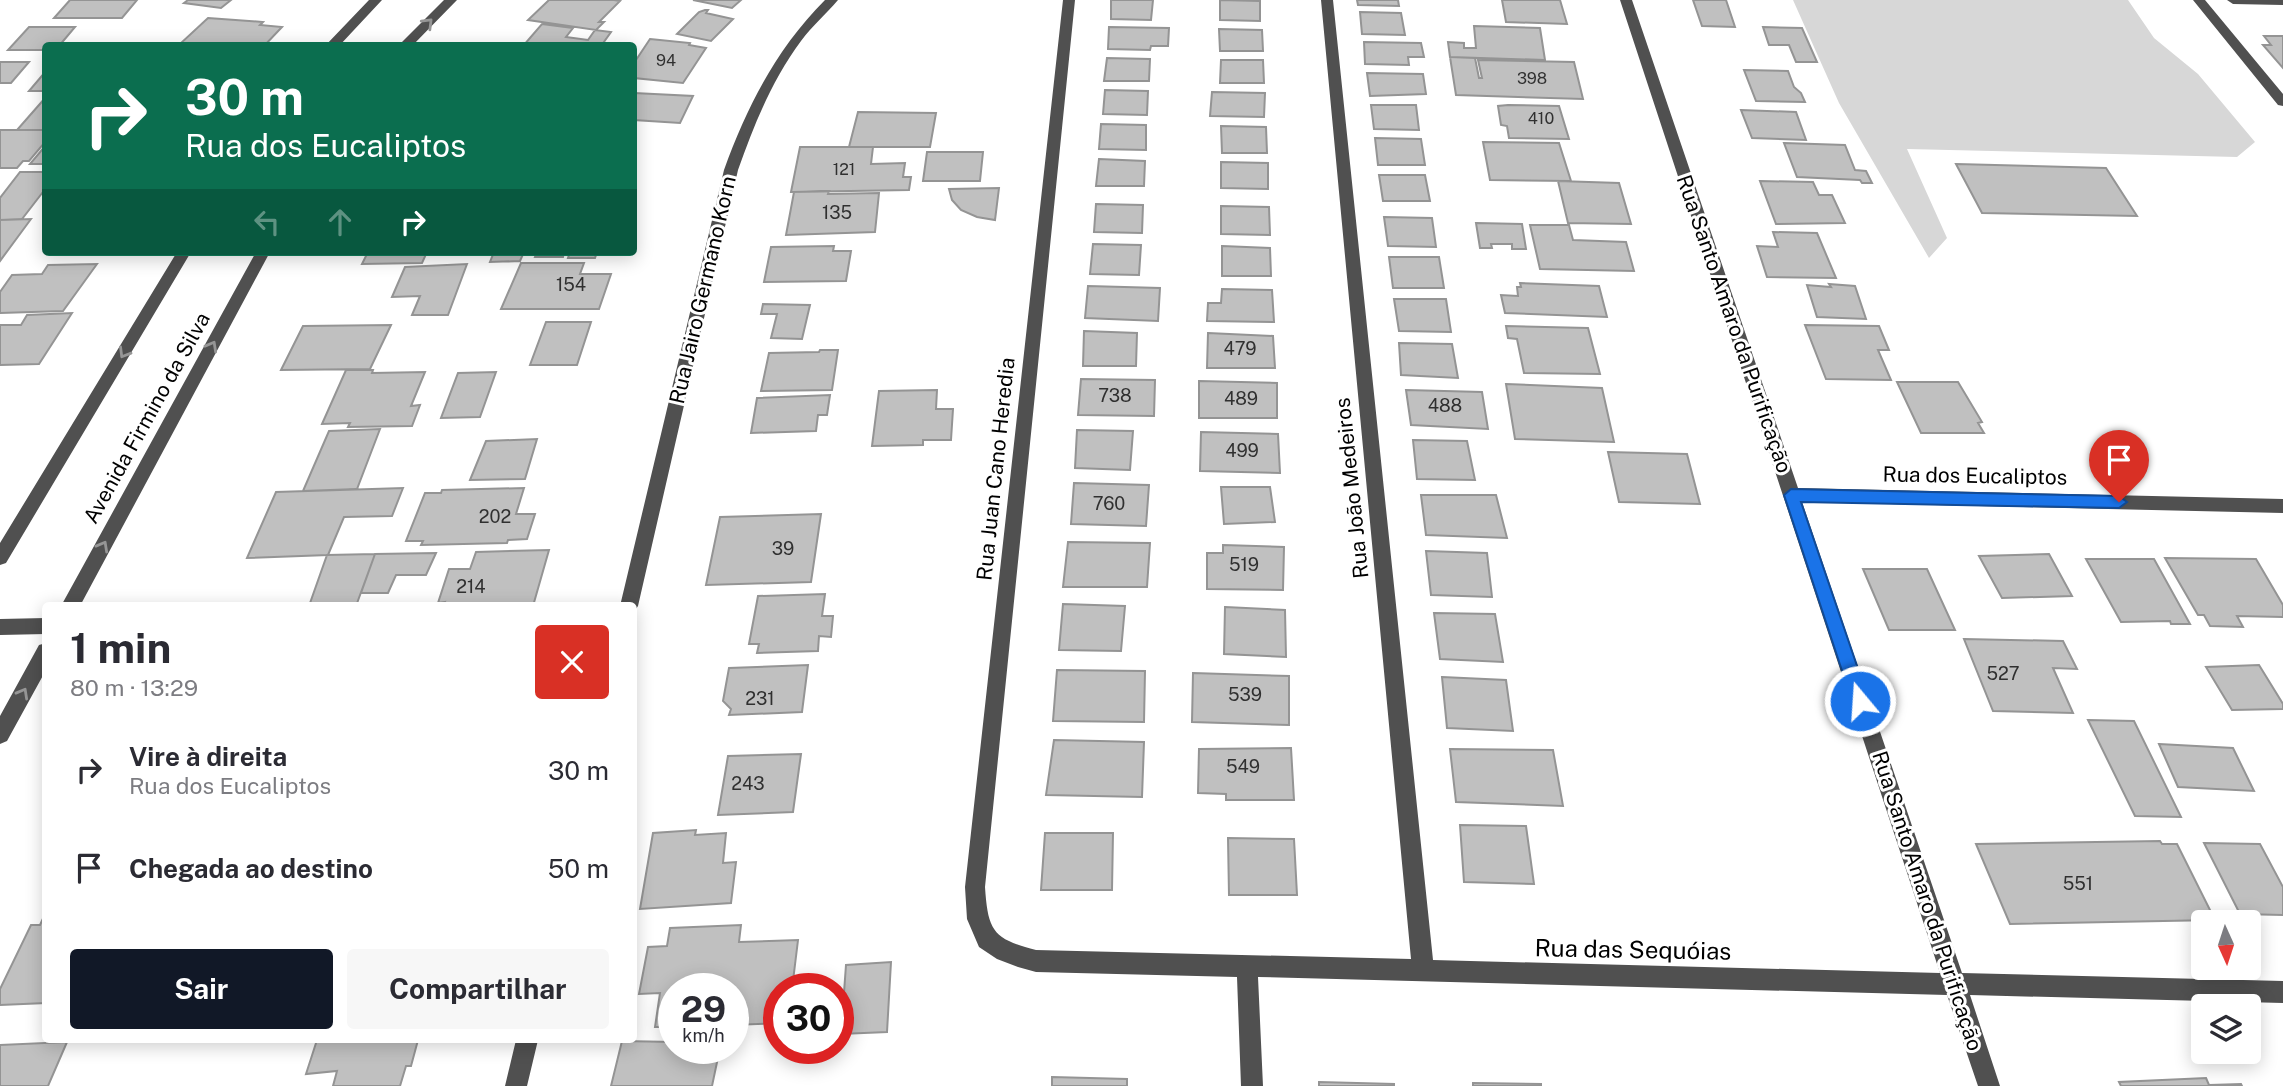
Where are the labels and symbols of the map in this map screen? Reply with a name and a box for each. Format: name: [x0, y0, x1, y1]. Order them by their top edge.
one-way arrow: [419, 18, 432, 31]
house number: 94: [656, 51, 676, 70]
house number: 398: [1517, 69, 1547, 88]
house number: 410: [1528, 109, 1554, 128]
house number: 121: [833, 160, 855, 179]
street label: Rua Santo Amaro da Purificação: [1672, 171, 1797, 476]
street label: Rua Jairo Germano Korn: [664, 174, 741, 406]
house number: 135: [822, 202, 852, 223]
house number: 154: [556, 274, 586, 295]
street label: Avenida Firmino da Silva: [78, 308, 215, 528]
house number: 479: [1223, 338, 1257, 359]
one-way arrow: [204, 341, 217, 353]
one-way arrow: [119, 345, 132, 358]
street label: Rua Juan Cano Heredia: [971, 356, 1020, 582]
house number: 738: [1098, 385, 1132, 406]
house number: 489: [1224, 388, 1258, 409]
house number: 488: [1428, 395, 1462, 416]
street label: Rua João Medeiros: [1330, 396, 1373, 580]
pin: [2089, 430, 2149, 502]
house number: 499: [1225, 440, 1259, 461]
street label: Rua dos Eucaliptos: [1883, 461, 2067, 490]
house number: 760: [1093, 493, 1125, 514]
house number: 202: [479, 506, 511, 527]
house number: 39: [772, 538, 794, 559]
one-way arrow: [95, 540, 108, 553]
house number: 519: [1229, 554, 1259, 575]
house number: 214: [456, 576, 486, 597]
house number: 527: [1986, 663, 2020, 684]
position arrow: [1823, 664, 1897, 738]
house number: 539: [1228, 684, 1262, 705]
one-way arrow: [15, 688, 28, 700]
house number: 231: [745, 688, 775, 709]
street label: Rua Santo Amaro da Purificação: [1867, 748, 1988, 1054]
house number: 549: [1226, 756, 1260, 777]
house number: 243: [731, 773, 765, 794]
house number: 551: [2063, 873, 2093, 894]
north arrow: [2191, 910, 2261, 980]
street label: Rua das Sequóias: [1534, 933, 1732, 965]
speed limit sign: 30: [763, 973, 854, 1064]

